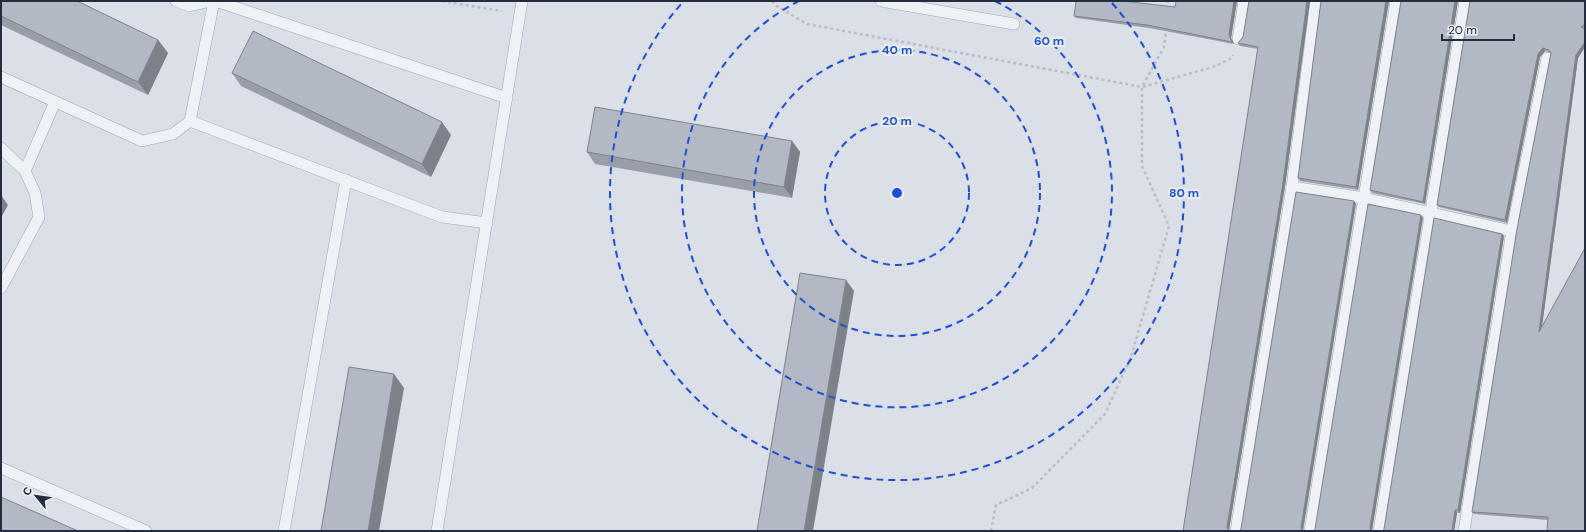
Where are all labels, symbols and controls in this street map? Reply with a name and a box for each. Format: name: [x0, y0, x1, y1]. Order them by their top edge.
scale bar: [1442, 16, 1514, 42]
text: 20 m: [1448, 22, 1477, 38]
text: 60 m: [1034, 33, 1064, 49]
text: 40 m: [882, 42, 912, 58]
text: 20 m: [882, 113, 912, 129]
text: 80 m: [1169, 185, 1199, 201]
centre of rings: [890, 186, 904, 200]
north arrow: [16, 476, 56, 516]
text: С: [19, 484, 35, 498]

